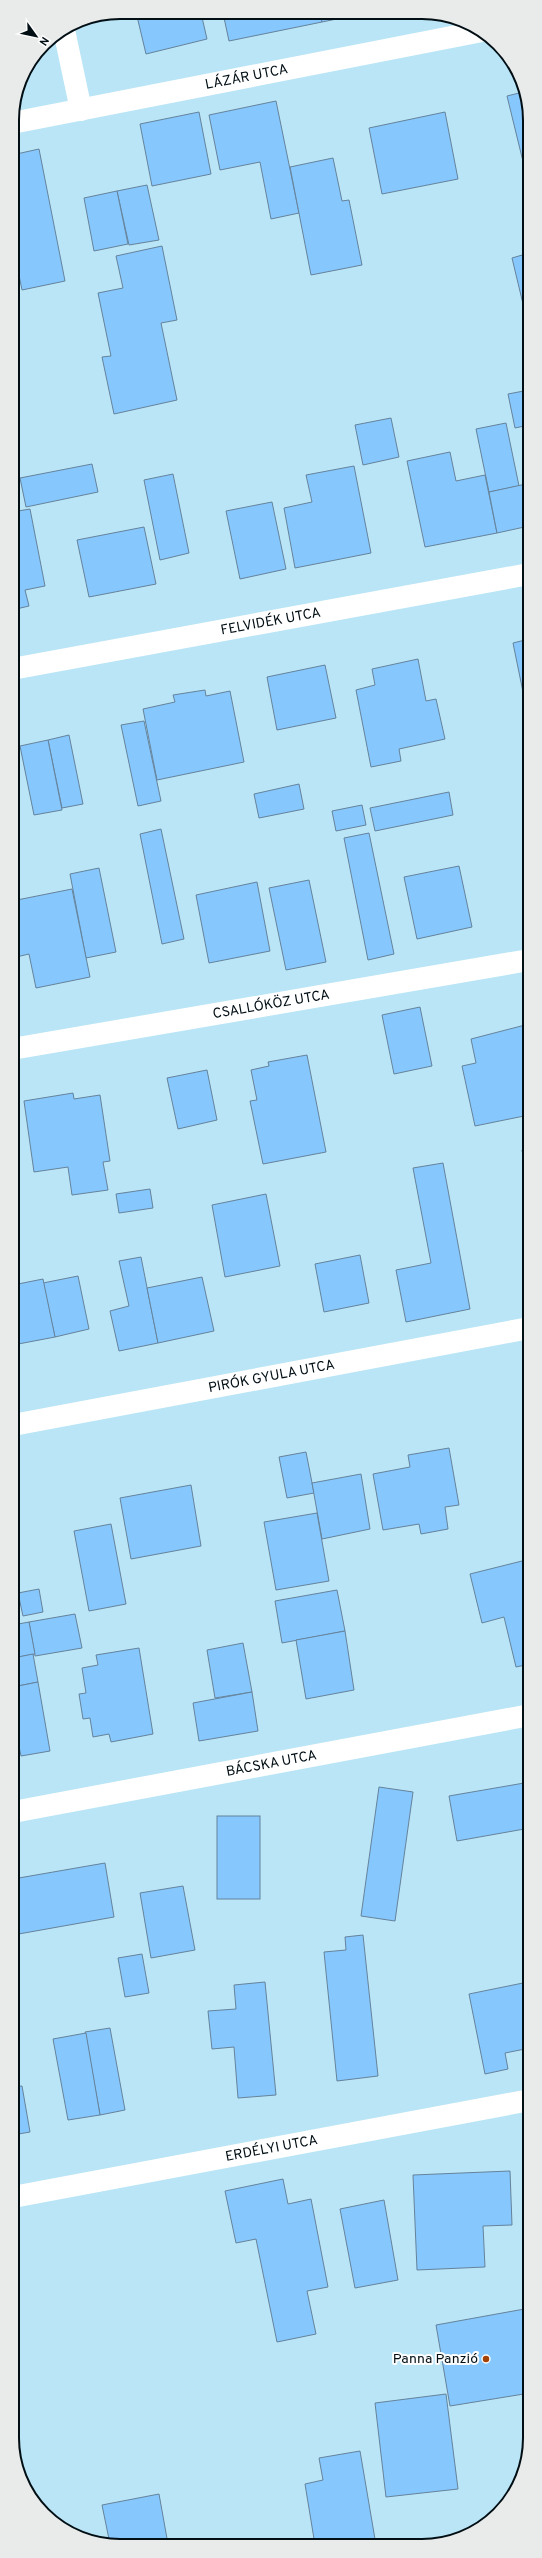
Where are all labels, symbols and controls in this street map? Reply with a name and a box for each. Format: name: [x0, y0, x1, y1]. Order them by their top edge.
north arrow: [16, 16, 56, 56]
text: N: [36, 34, 52, 48]
street label: LÁZÁR UTCA: [204, 61, 289, 94]
street label: FELVIDÉK UTCA: [219, 604, 322, 639]
street label: CSALLÓKÖZ UTCA: [211, 986, 331, 1023]
street label: PIRÓK GYULA UTCA: [207, 1356, 336, 1397]
street label: BÁCSKA UTCA: [225, 1747, 318, 1780]
street label: ERDÉLYI UTCA: [224, 2132, 319, 2166]
place label: Panna Panzió: [393, 2351, 478, 2368]
marker: Panna Panzió: [481, 2354, 491, 2364]

